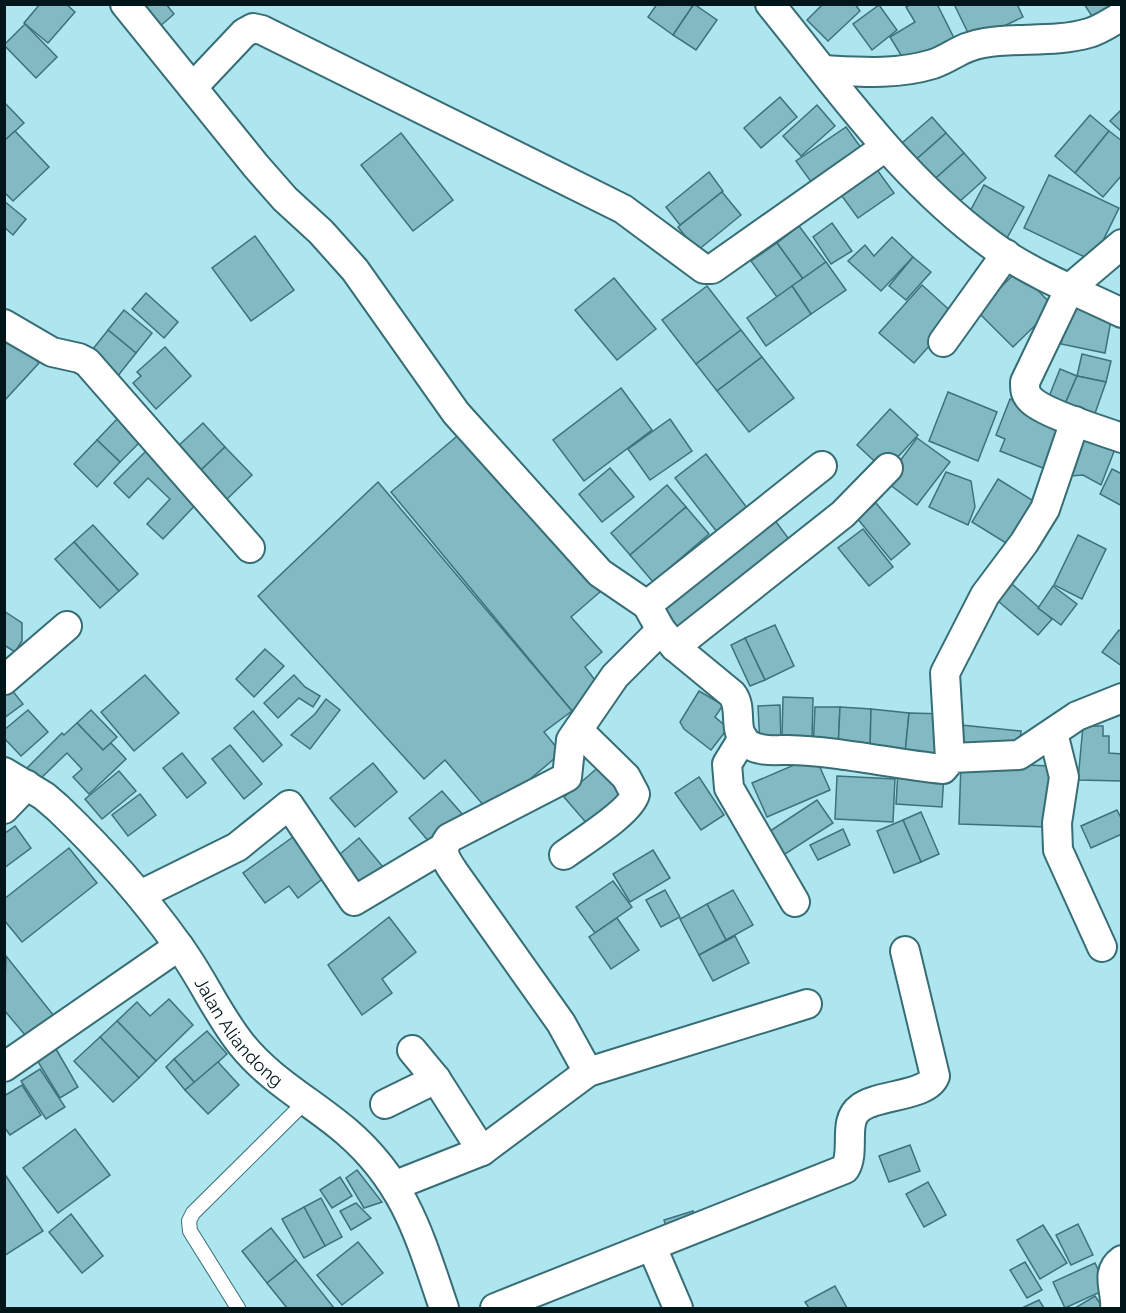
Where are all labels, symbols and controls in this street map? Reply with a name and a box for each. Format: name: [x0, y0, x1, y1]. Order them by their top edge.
street label: Jalan Aliandong: [191, 973, 288, 1090]

